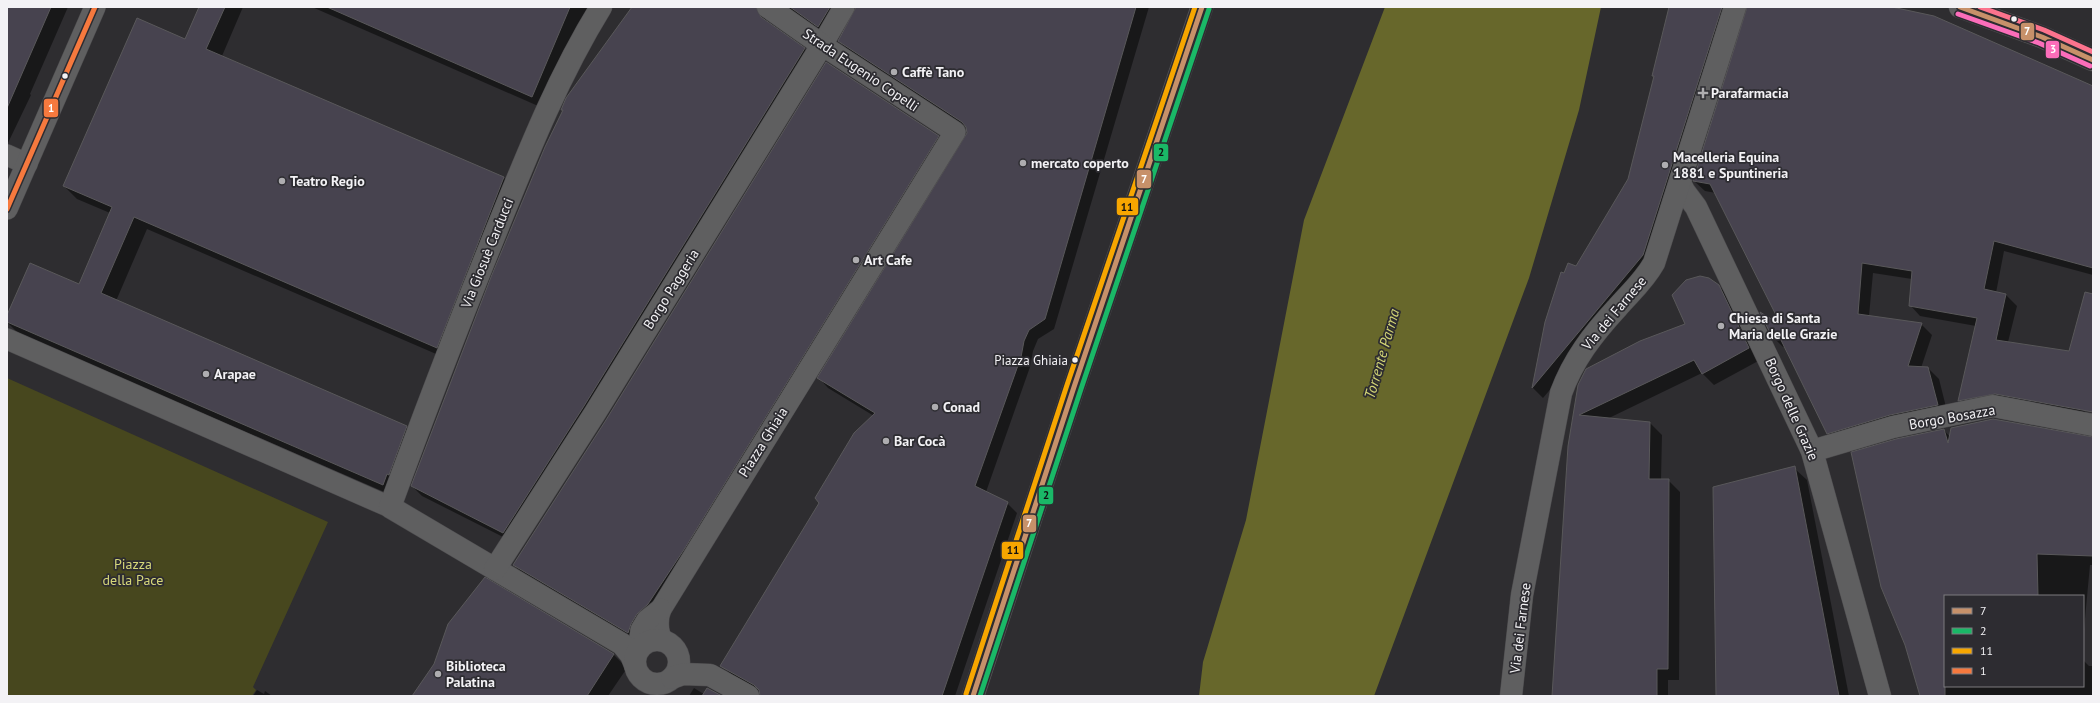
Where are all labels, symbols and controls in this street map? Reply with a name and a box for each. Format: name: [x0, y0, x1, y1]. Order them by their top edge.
unlabelled marker: [2009, 14, 2019, 24]
line badge: 7: [2020, 22, 2035, 41]
street label: Strada Eugenio Copelli: [800, 24, 922, 116]
text: 7: [2024, 24, 2030, 38]
line badge: 3: [2045, 40, 2060, 59]
text: 3: [2050, 42, 2056, 56]
place label: Caffè Tano: [902, 63, 965, 81]
marker: Caffè Tano: [889, 67, 899, 77]
unlabelled marker: [60, 71, 70, 81]
place label: Parafarmacia: [1711, 84, 1789, 102]
marker: Parafarmacia: [1698, 88, 1708, 98]
line badge: 1: [43, 98, 59, 118]
text: 1: [48, 101, 54, 115]
line badge: 2: [1153, 143, 1169, 162]
text: 2: [1158, 145, 1164, 159]
place label: Macelleria Equina 1881 e Spuntineria: [1673, 148, 1788, 182]
place label: mercato coperto: [1031, 154, 1129, 172]
marker: mercato coperto: [1018, 158, 1028, 168]
marker: Macelleria Equina 1881 e Spuntineria: [1660, 160, 1670, 170]
line badge: 7: [1136, 169, 1152, 189]
place label: Teatro Regio: [290, 172, 365, 190]
text: 7: [1141, 172, 1147, 186]
marker: Teatro Regio: [277, 176, 287, 186]
street label: Via Giosuè Carducci: [456, 195, 517, 312]
line badge: 11: [1116, 197, 1139, 216]
text: 11: [1121, 200, 1133, 214]
street label: Borgo Paggeria: [639, 246, 703, 332]
place label: Art Cafe: [864, 251, 912, 269]
marker: Art Cafe: [851, 255, 861, 265]
street label: Via dei Farnese: [1577, 272, 1650, 355]
water label: Torrente Parma: [1360, 306, 1404, 401]
place label: Chiesa di Santa Maria delle Grazie: [1729, 309, 1837, 343]
marker: Chiesa di Santa Maria delle Grazie: [1716, 321, 1726, 331]
place label: Piazza Ghiaia: [994, 352, 1068, 369]
marker: Piazza Ghiaia: [1070, 355, 1080, 365]
street label: Borgo delle Grazie: [1761, 355, 1823, 463]
place label: Arapae: [214, 365, 256, 383]
marker: Arapae: [201, 369, 211, 379]
place label: Conad: [943, 398, 980, 416]
street label: Borgo Bosazza: [1908, 401, 1997, 433]
marker: Conad: [930, 402, 940, 412]
street label: Piazza Ghiaia: [734, 404, 792, 480]
place label: Bar Cocà: [894, 432, 945, 450]
marker: Bar Cocà: [881, 436, 891, 446]
line badge: 2: [1038, 486, 1054, 505]
text: 2: [1043, 488, 1049, 502]
line badge: 7: [1022, 514, 1037, 533]
text: 7: [1026, 516, 1032, 530]
line badge: 11: [1001, 541, 1024, 560]
text: 11: [1007, 543, 1019, 557]
park label: Piazza della Pace: [103, 555, 163, 589]
street label: Via dei Farnese: [1505, 582, 1534, 675]
legend: [1944, 595, 2084, 687]
text: 7: [1980, 603, 1987, 618]
text: 2: [1980, 623, 1987, 638]
text: 11: [1980, 643, 1993, 658]
place label: Biblioteca Palatina: [446, 657, 506, 691]
text: 1: [1980, 663, 1987, 678]
marker: Biblioteca Palatina: [433, 669, 443, 679]

